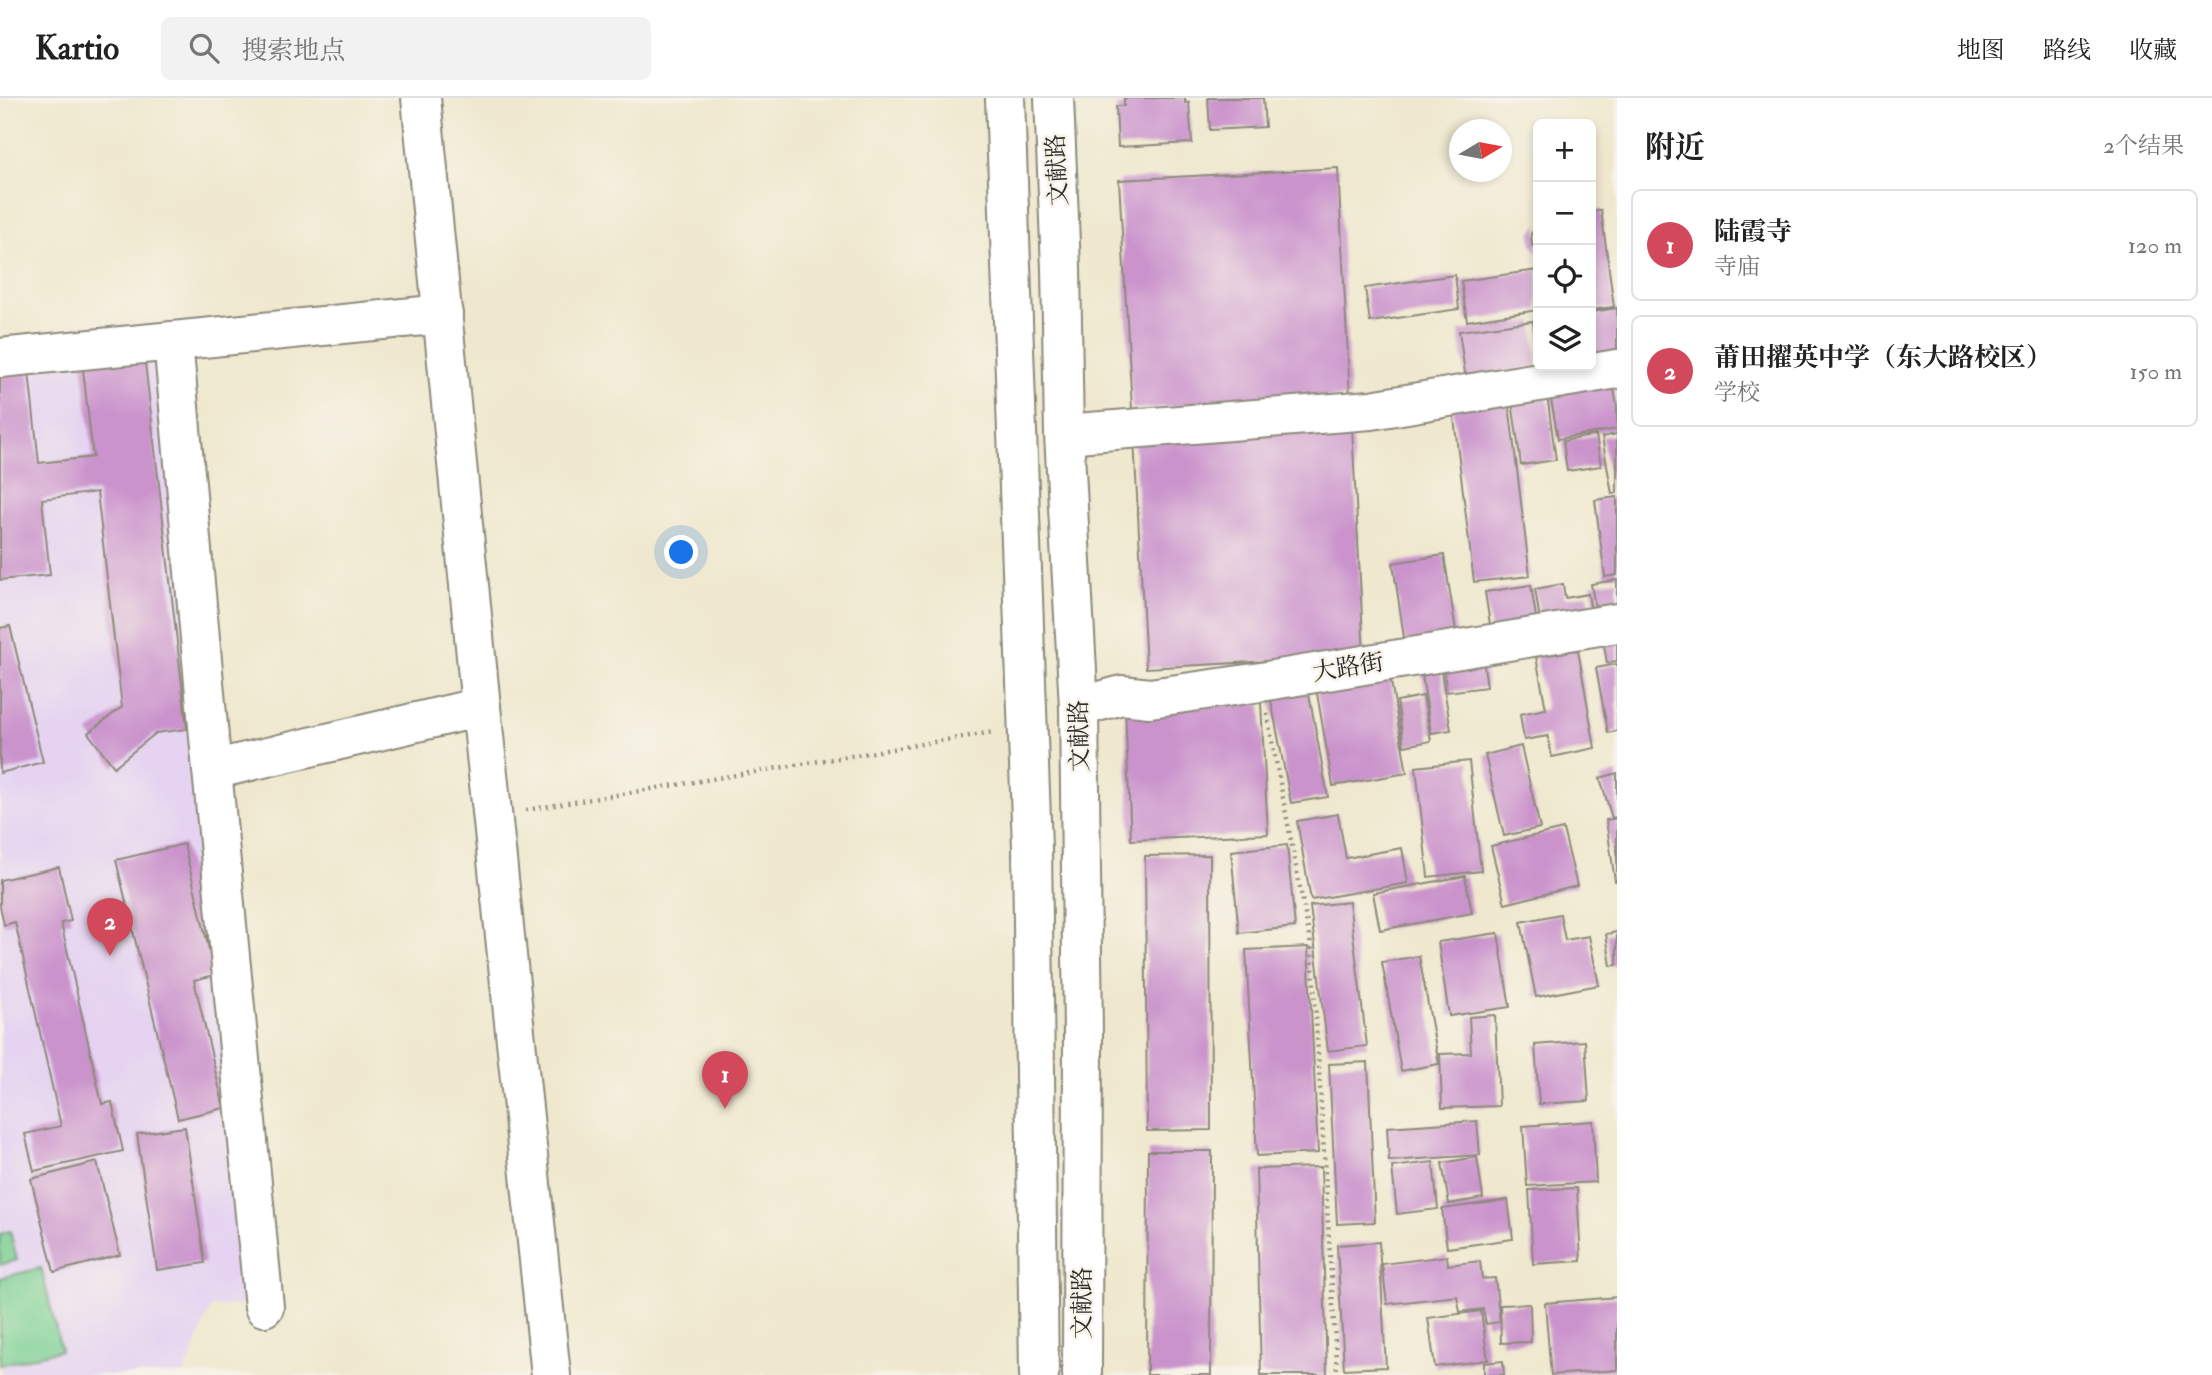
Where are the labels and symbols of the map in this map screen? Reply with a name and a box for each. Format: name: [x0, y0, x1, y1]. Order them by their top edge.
north arrow: [1449, 119, 1512, 182]
street label: 文献路: [1040, 133, 1075, 207]
your location: [664, 535, 698, 569]
street label: 大路街: [1310, 647, 1386, 688]
street label: 文献路: [1063, 700, 1096, 772]
pin: 2: [87, 898, 133, 956]
pin: 1: [702, 1051, 748, 1109]
street label: 文献路: [1067, 1267, 1098, 1339]

